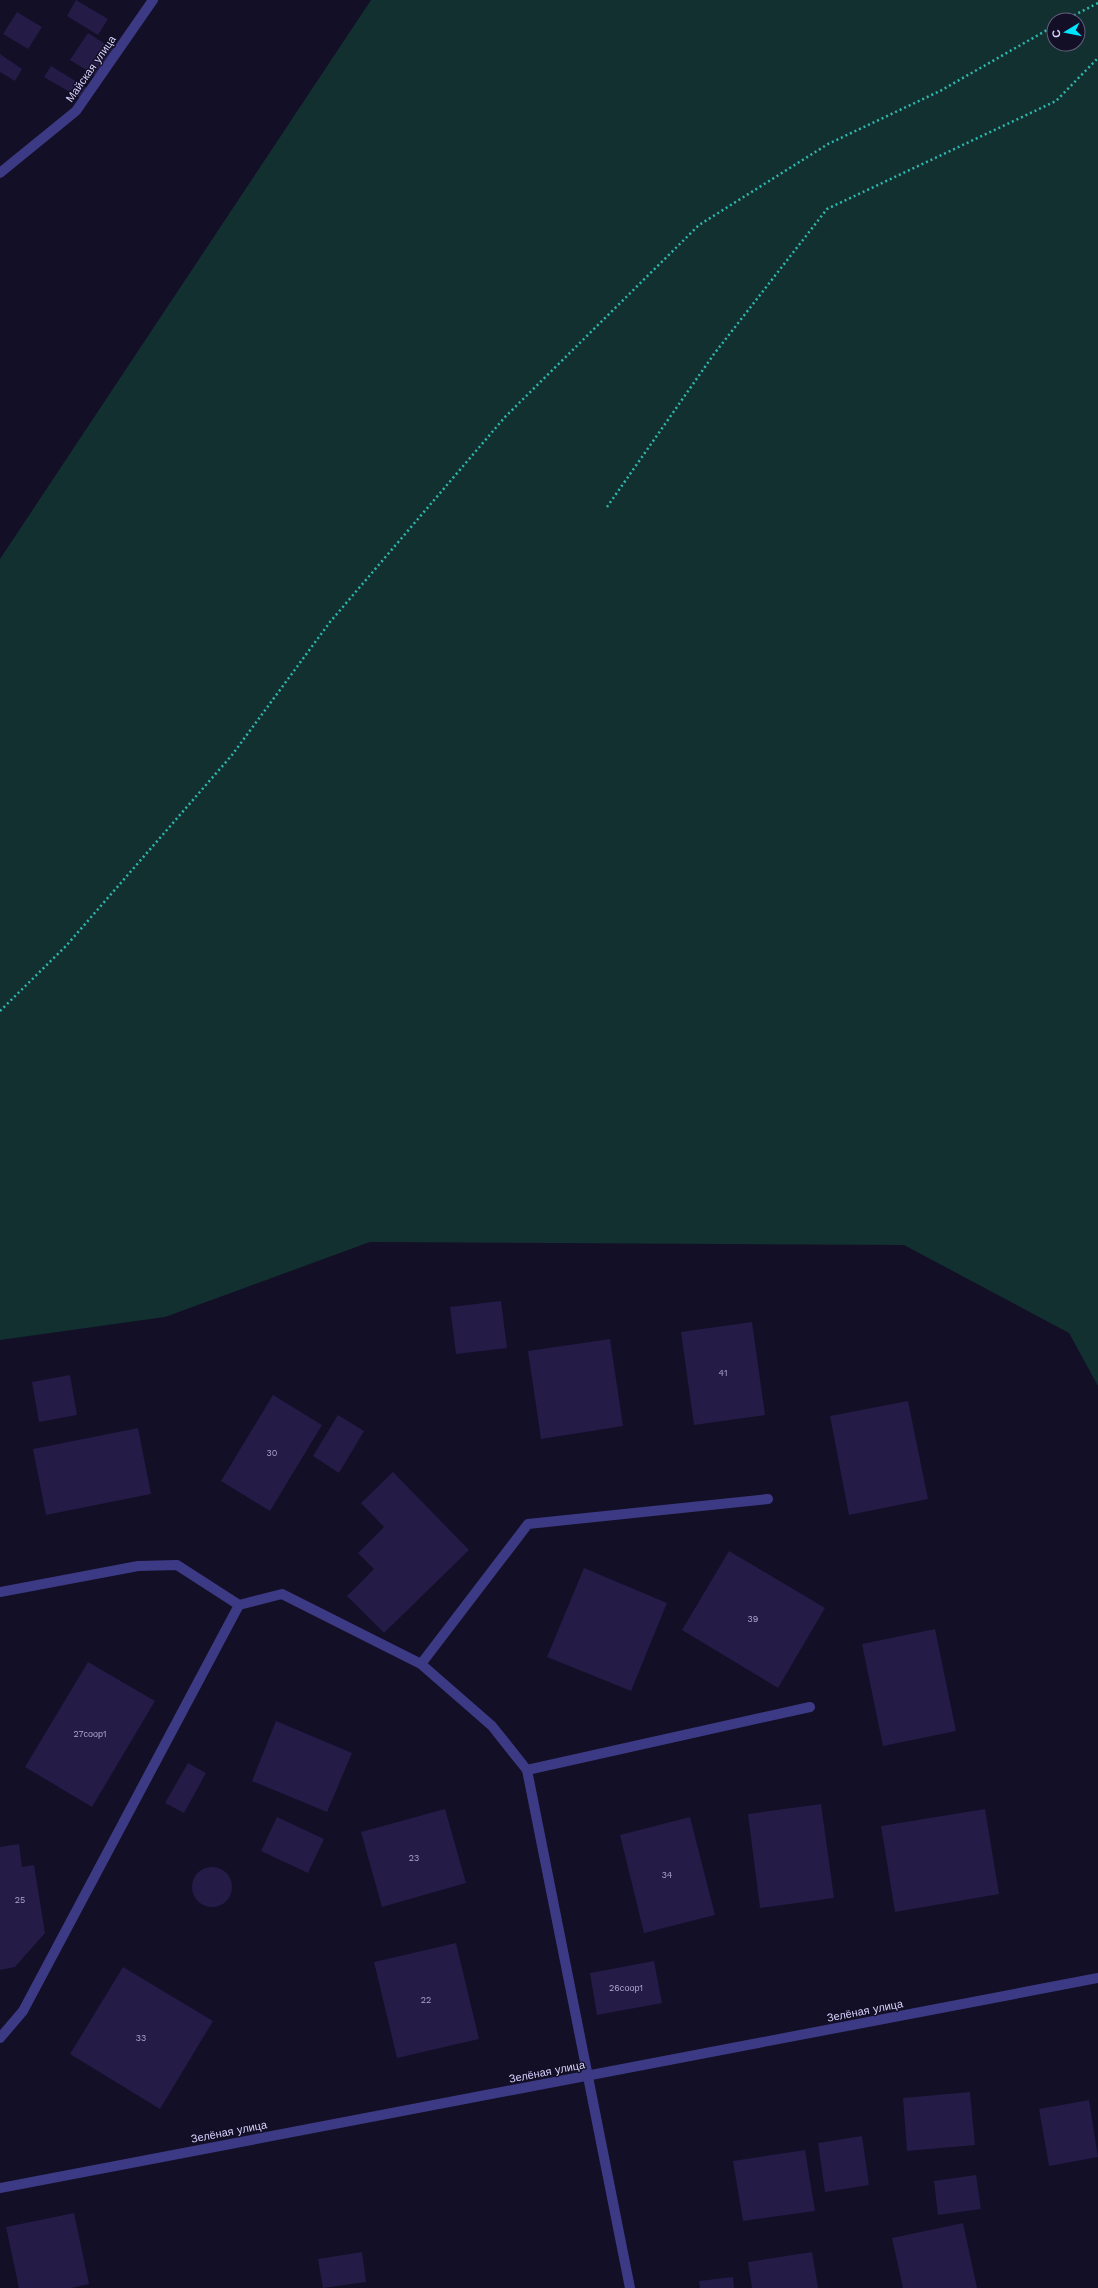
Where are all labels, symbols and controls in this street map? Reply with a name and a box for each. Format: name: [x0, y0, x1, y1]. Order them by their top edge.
north arrow: [1046, 12, 1086, 52]
text: С: [1050, 29, 1064, 39]
street label: Майская улица: [63, 33, 119, 105]
house number: 41: [719, 1368, 727, 1378]
house number: 30: [267, 1448, 278, 1458]
house number: 39: [748, 1614, 758, 1624]
house number: 27соор1: [73, 1729, 107, 1739]
house number: 23: [409, 1853, 419, 1863]
house number: 34: [662, 1870, 673, 1880]
house number: 25: [15, 1895, 25, 1905]
house number: 26соор1: [609, 1983, 643, 1993]
house number: 22: [421, 1995, 431, 2005]
street label: Зелёная улица: [826, 1997, 905, 2025]
house number: 33: [136, 2033, 146, 2043]
street label: Зелёная улица: [508, 2058, 587, 2086]
street label: Зелёная улица: [190, 2118, 269, 2146]

